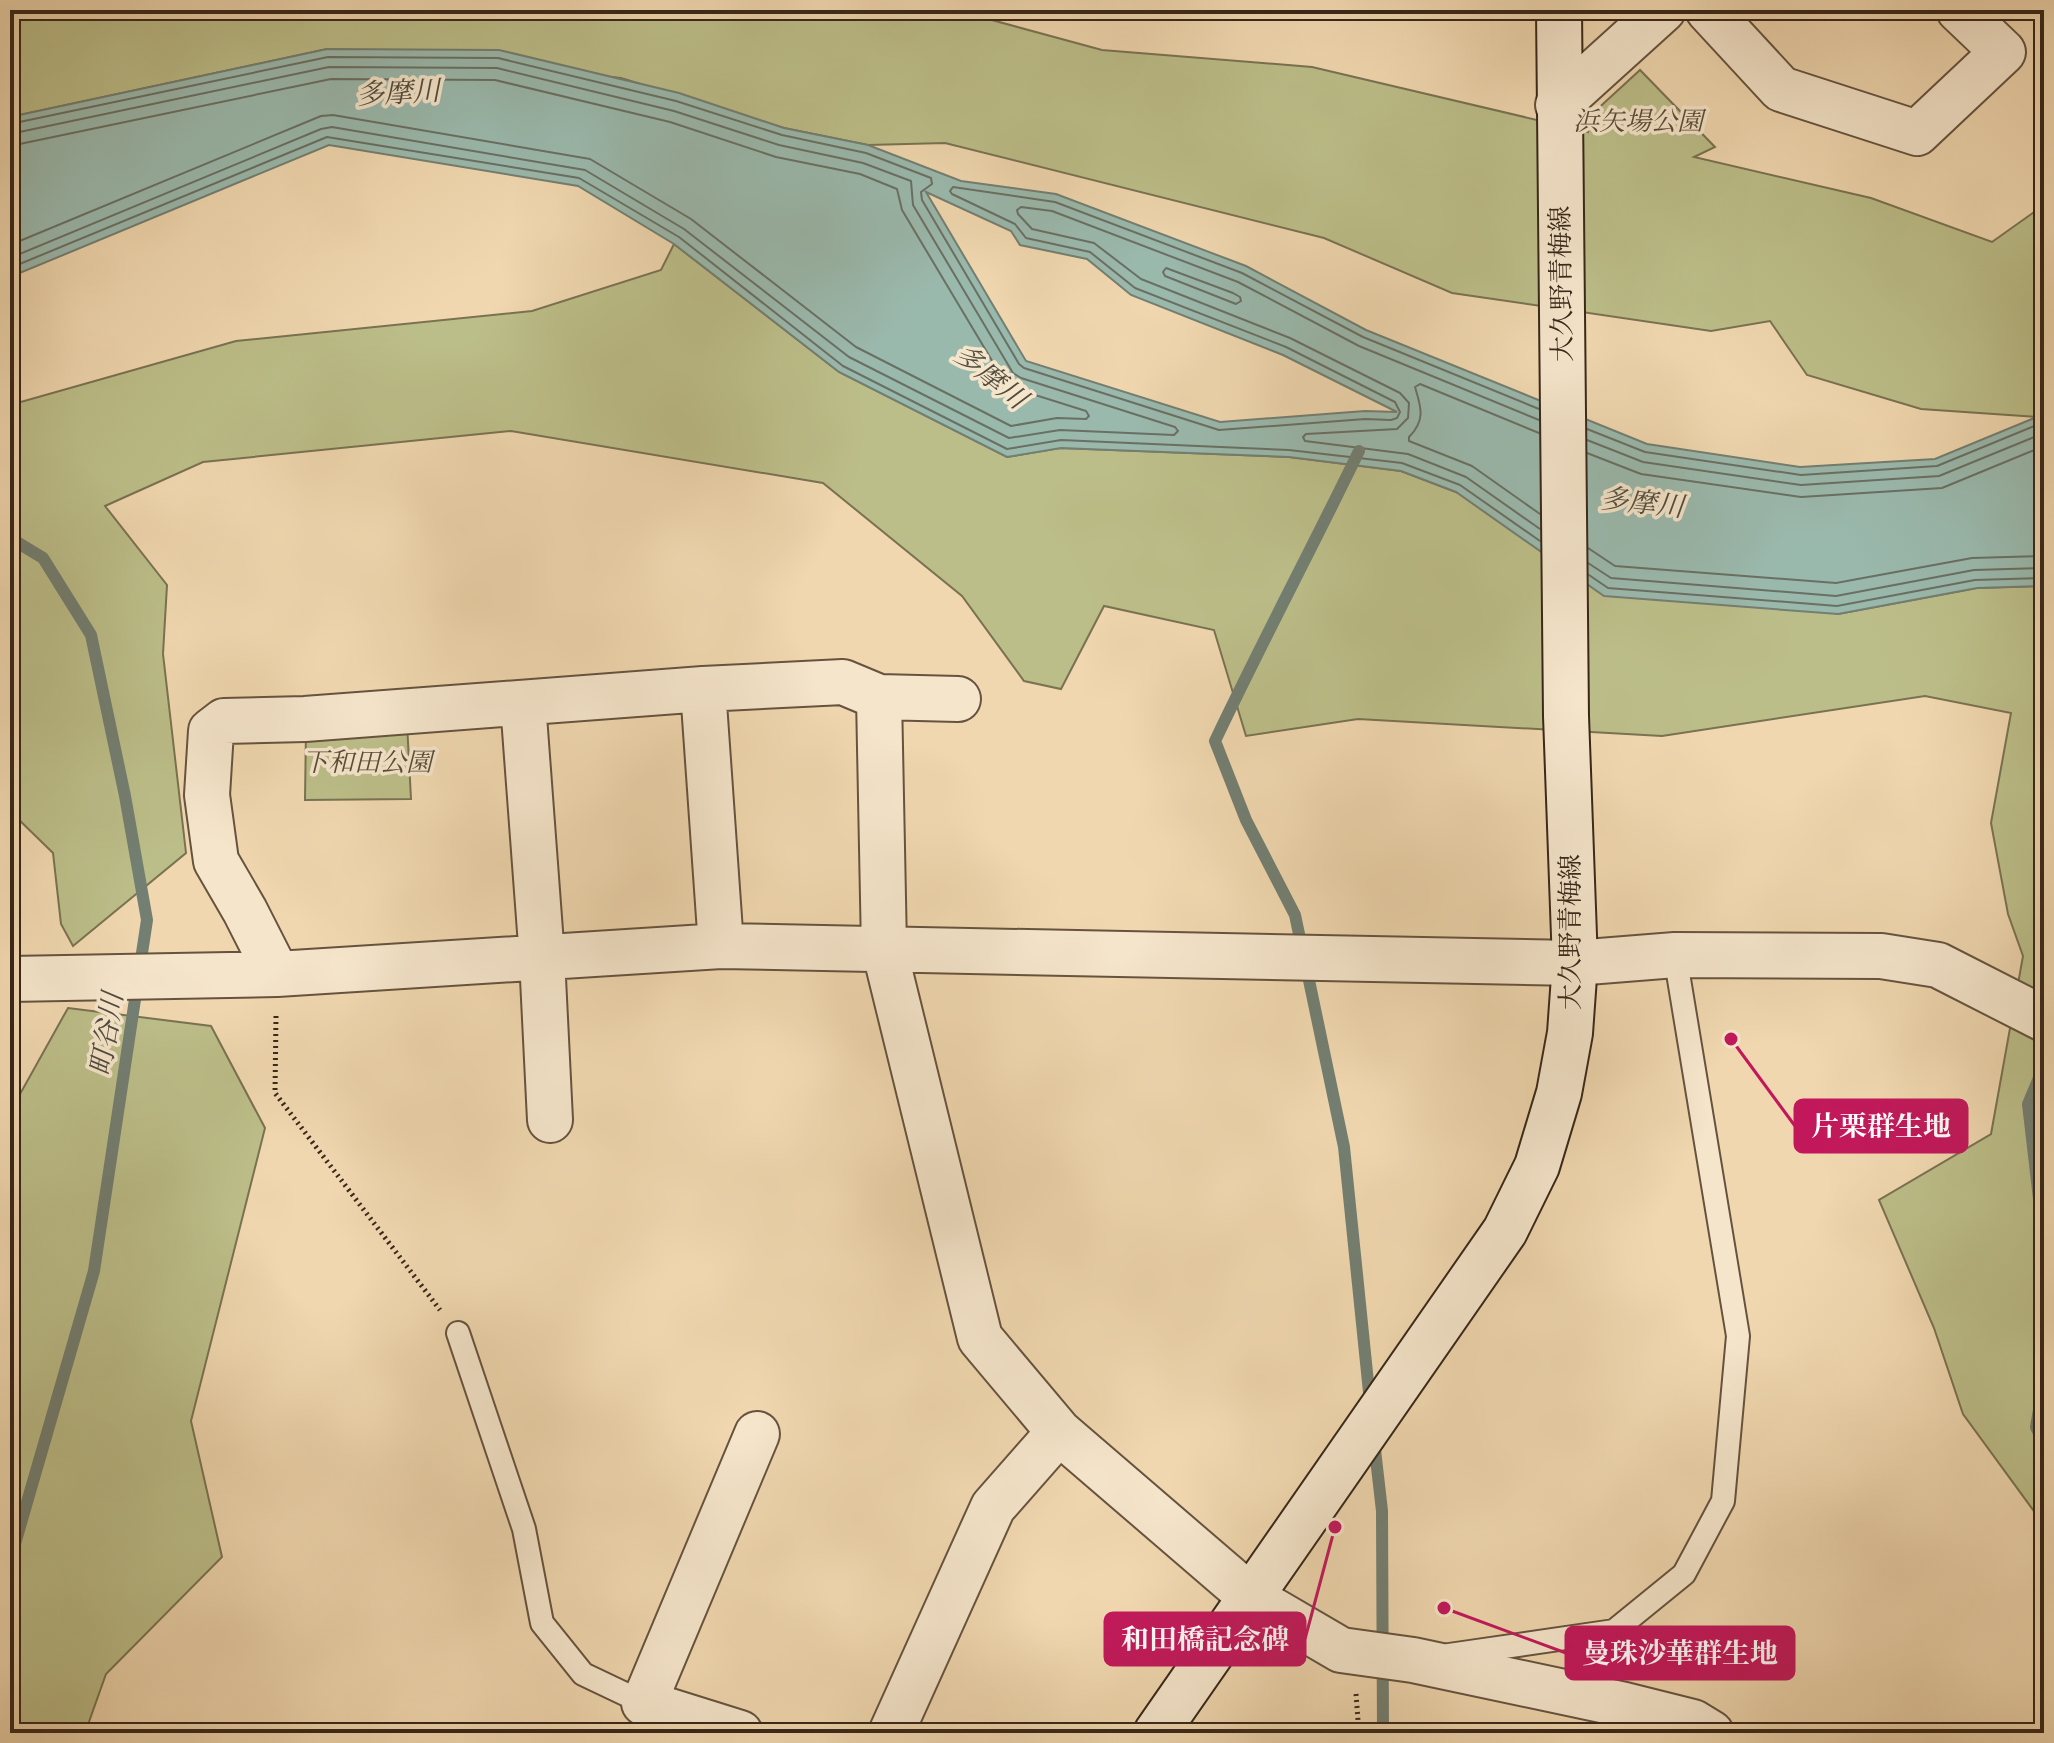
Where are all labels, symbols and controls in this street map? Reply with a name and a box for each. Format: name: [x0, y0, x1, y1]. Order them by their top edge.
water label: 多摩川: [355, 74, 444, 113]
park label: 浜矢場公園: [1573, 106, 1707, 138]
street label: 大久野青梅線: [1545, 206, 1579, 362]
water label: 多摩川: [946, 337, 1036, 419]
water label: 多摩川: [1598, 482, 1688, 526]
park label: 下和田公園: [302, 747, 436, 779]
street label: 大久野青梅線: [1555, 854, 1587, 1010]
water label: 町谷川: [84, 987, 132, 1078]
callout: 片栗群生地: [1795, 1100, 1967, 1152]
text: 片栗群生地: [1811, 1110, 1951, 1145]
callout: 和田橋記念碑: [1105, 1613, 1305, 1665]
text: 和田橋記念碑: [1121, 1623, 1289, 1658]
callout: 曼珠沙華群生地: [1566, 1627, 1794, 1679]
text: 曼珠沙華群生地: [1582, 1637, 1778, 1672]

